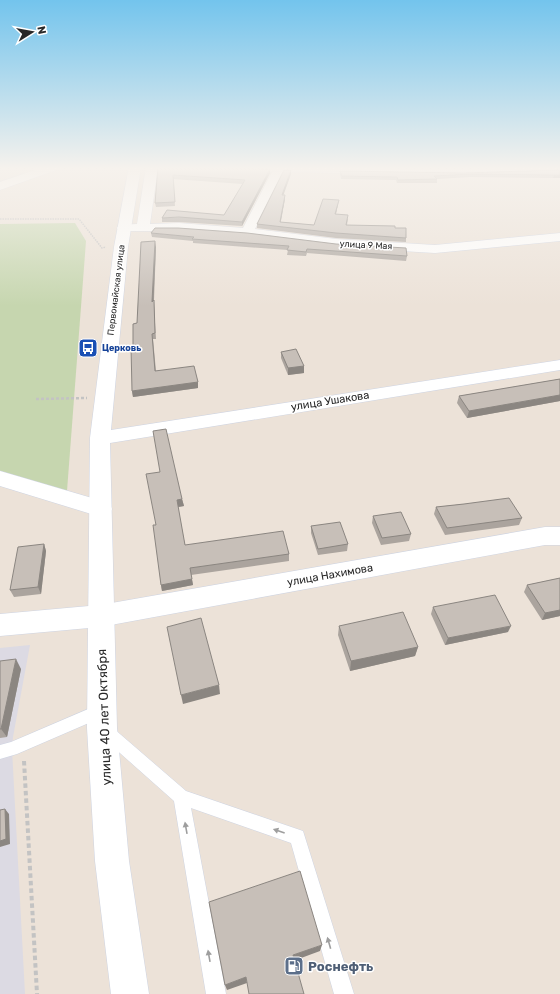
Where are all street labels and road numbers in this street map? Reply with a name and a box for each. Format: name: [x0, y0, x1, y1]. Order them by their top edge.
street label: улица 9 Мая: [339, 239, 393, 251]
street label: Первомайская улица: [105, 244, 127, 336]
street label: улица Ушакова: [290, 388, 370, 414]
street label: улица Нахимова: [286, 561, 374, 589]
street label: улица 40 лет Октября: [94, 648, 114, 786]

